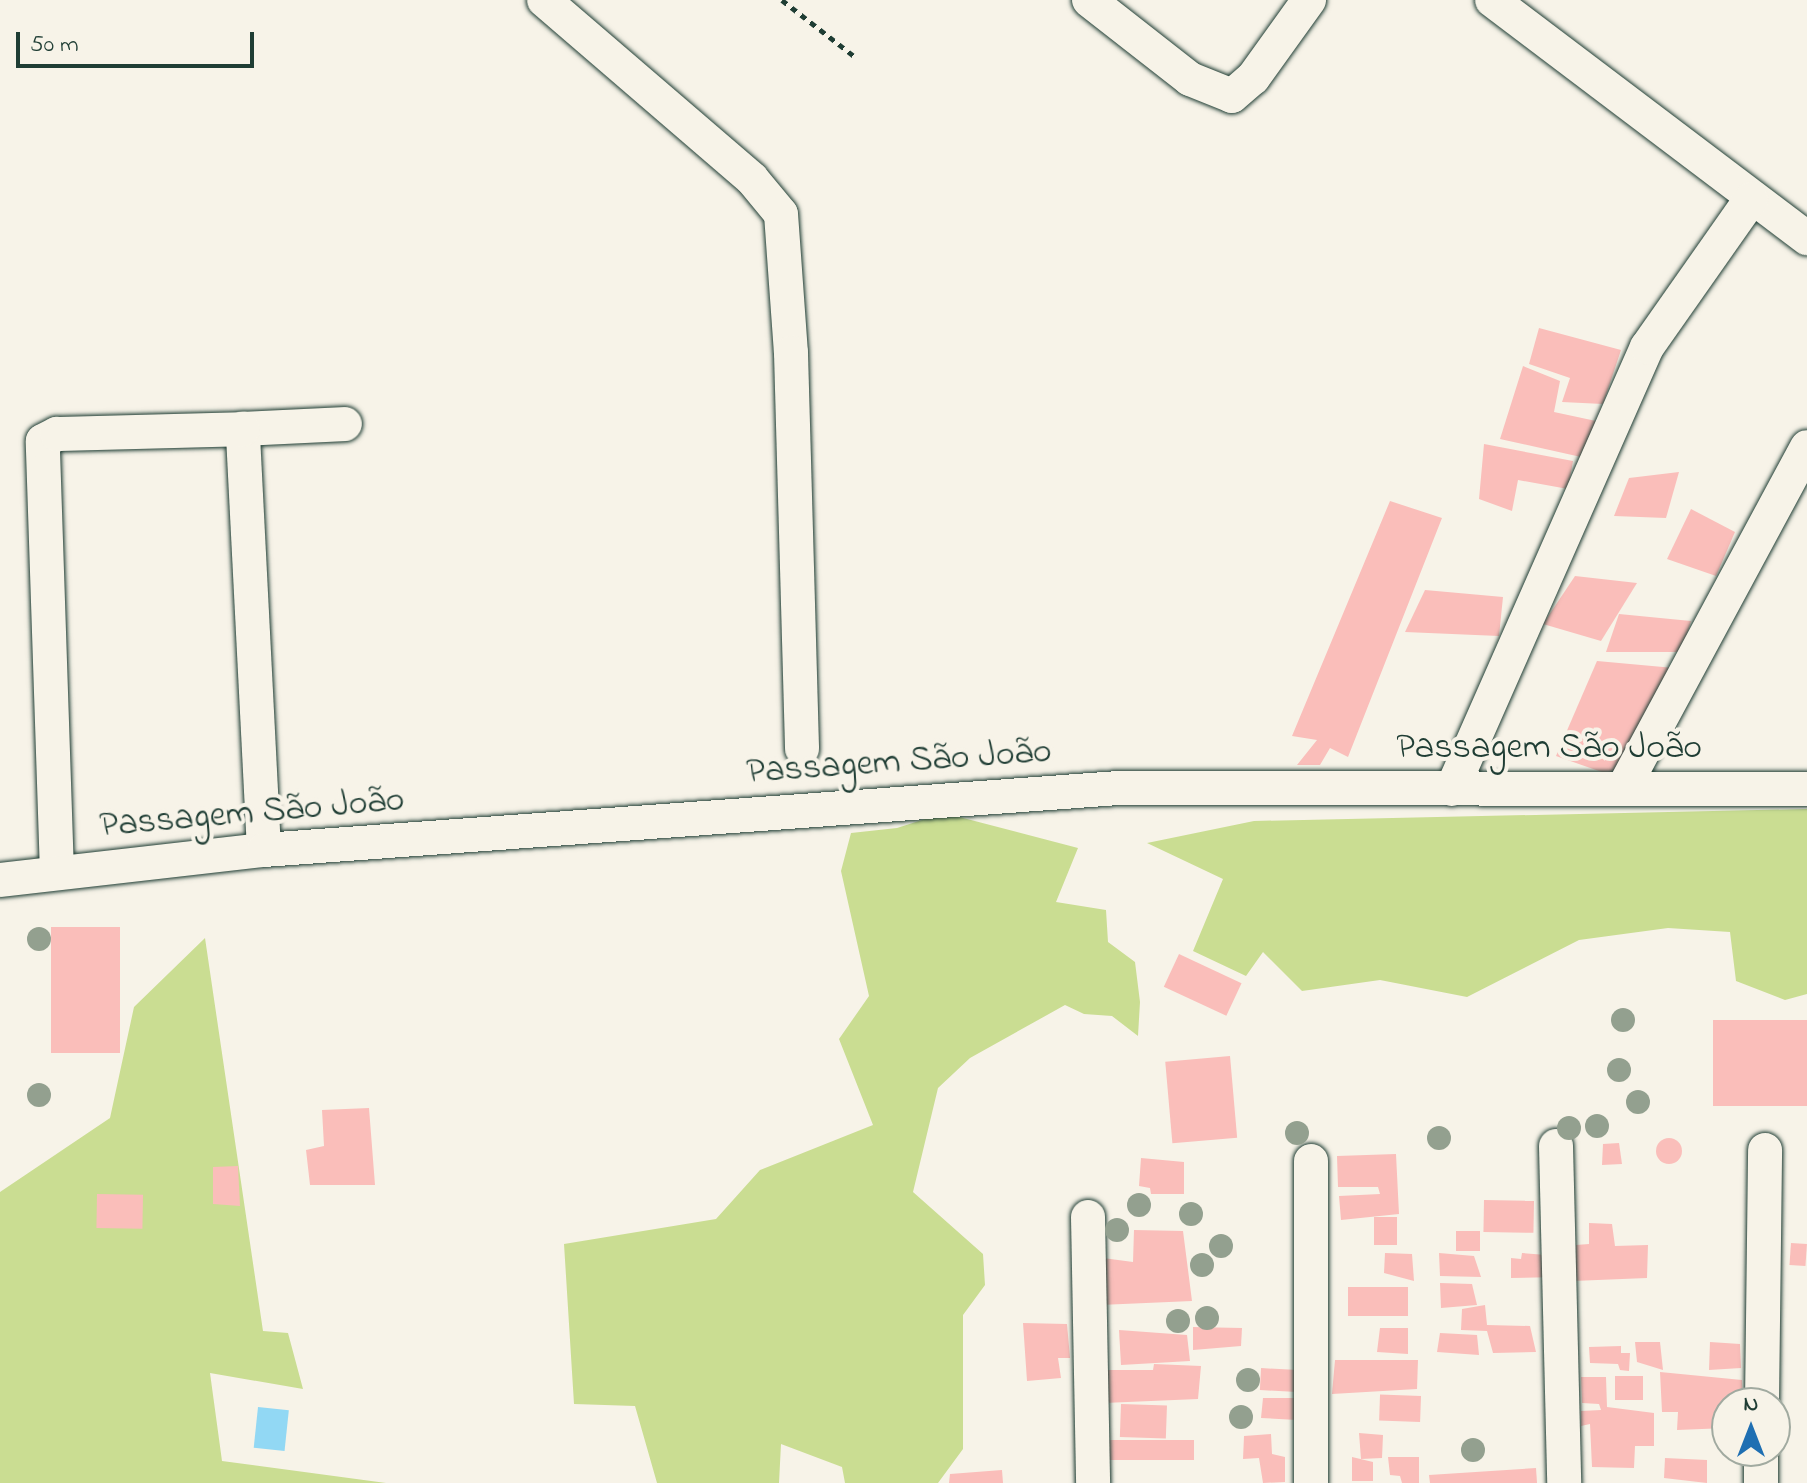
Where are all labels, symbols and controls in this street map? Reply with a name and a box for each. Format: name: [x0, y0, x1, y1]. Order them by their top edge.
scale bar: [20, 16, 258, 66]
text: 50 m: [30, 28, 79, 63]
street label: Passagem São João: [1396, 727, 1702, 771]
street label: Passagem São João: [745, 731, 1053, 795]
street label: Passagem São João: [98, 779, 406, 849]
north arrow: [1711, 1387, 1791, 1467]
text: N: [1744, 1389, 1758, 1421]

